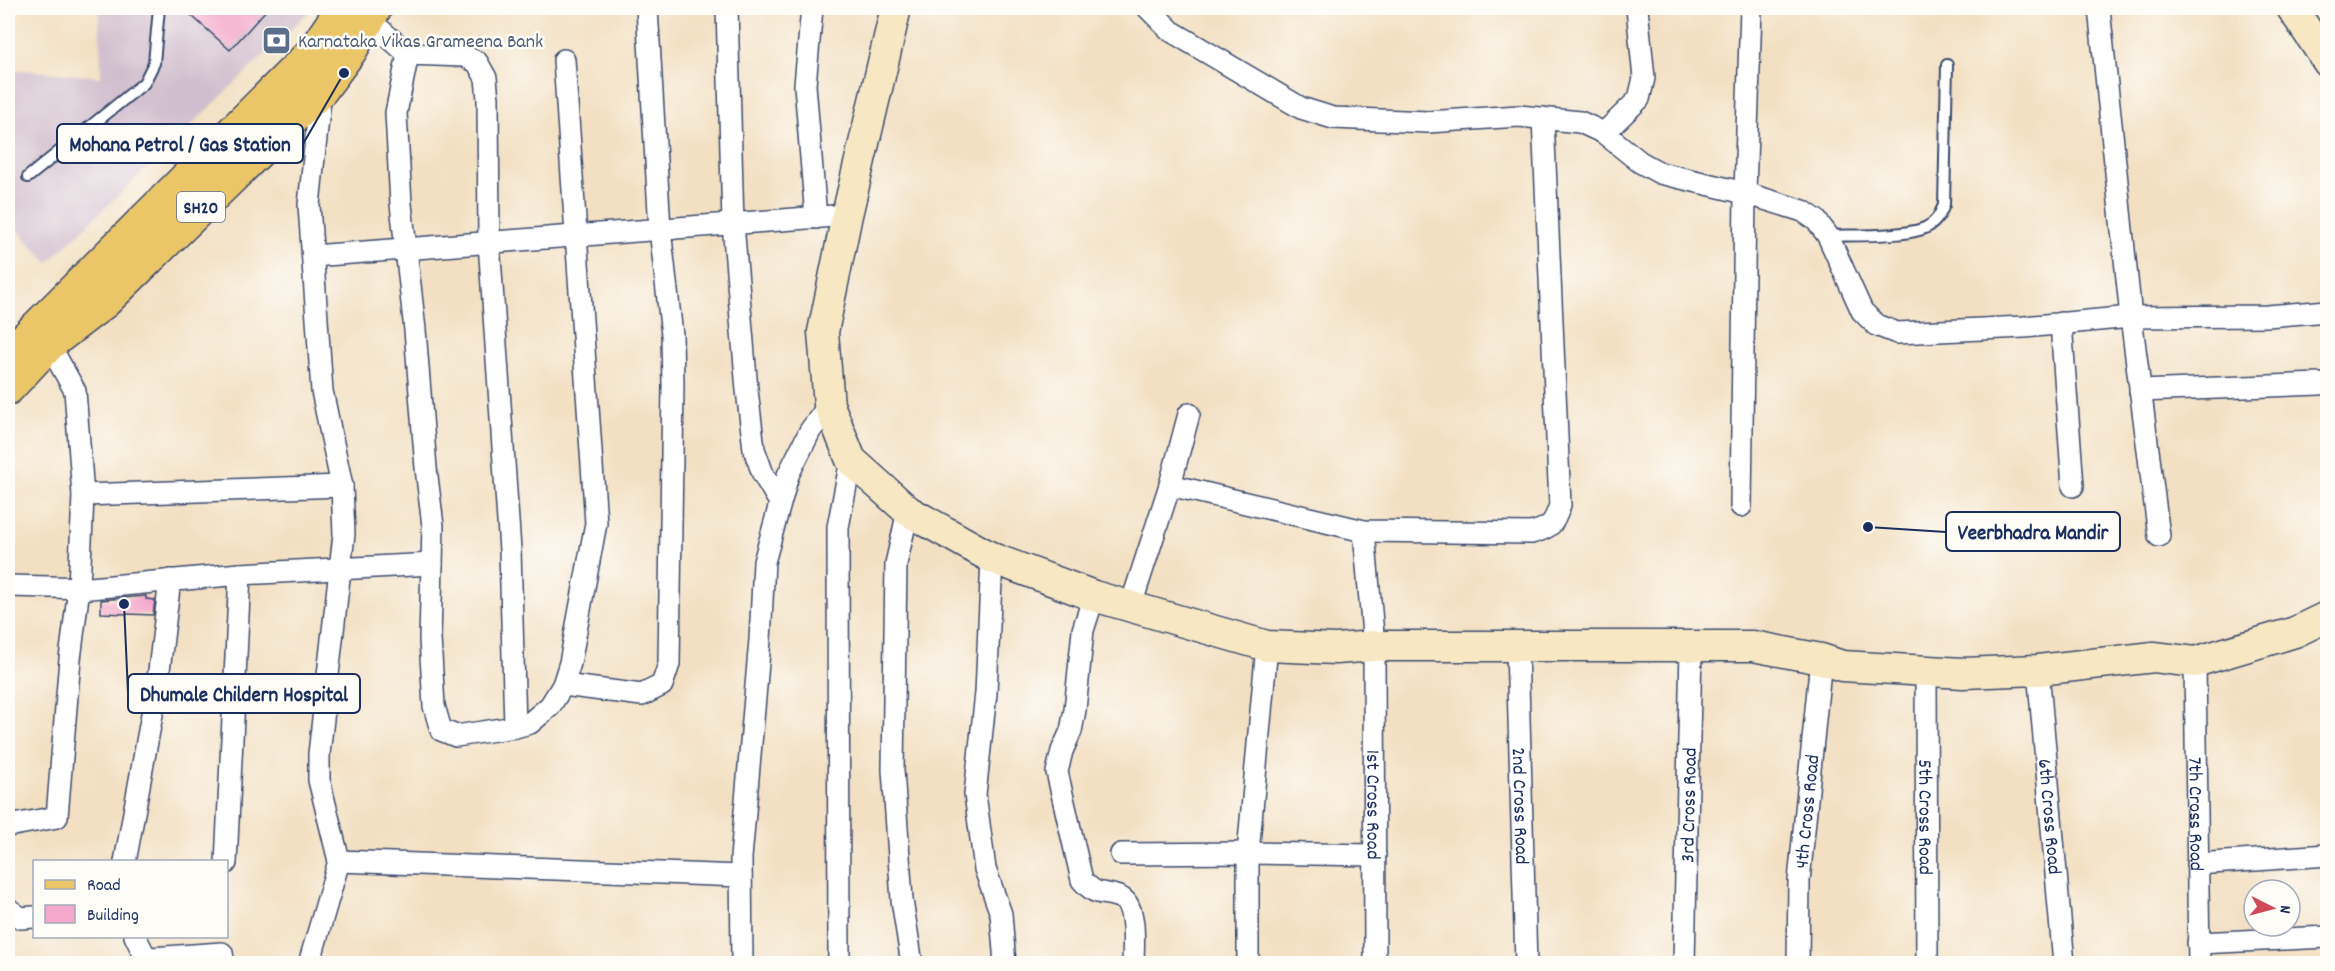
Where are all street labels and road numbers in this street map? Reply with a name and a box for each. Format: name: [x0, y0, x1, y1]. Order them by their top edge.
road number: SH20: [177, 192, 225, 222]
street label: 2nd Cross Road: [1503, 747, 1534, 865]
street label: 3rd Cross Road: [1675, 747, 1706, 863]
street label: 1st Cross Road: [1357, 750, 1386, 860]
street label: 4th Cross Road: [1789, 753, 1828, 870]
street label: 7th Cross Road: [2179, 757, 2209, 871]
street label: 6th Cross Road: [2029, 758, 2067, 876]
street label: 5th Cross Road: [1909, 759, 1938, 875]

